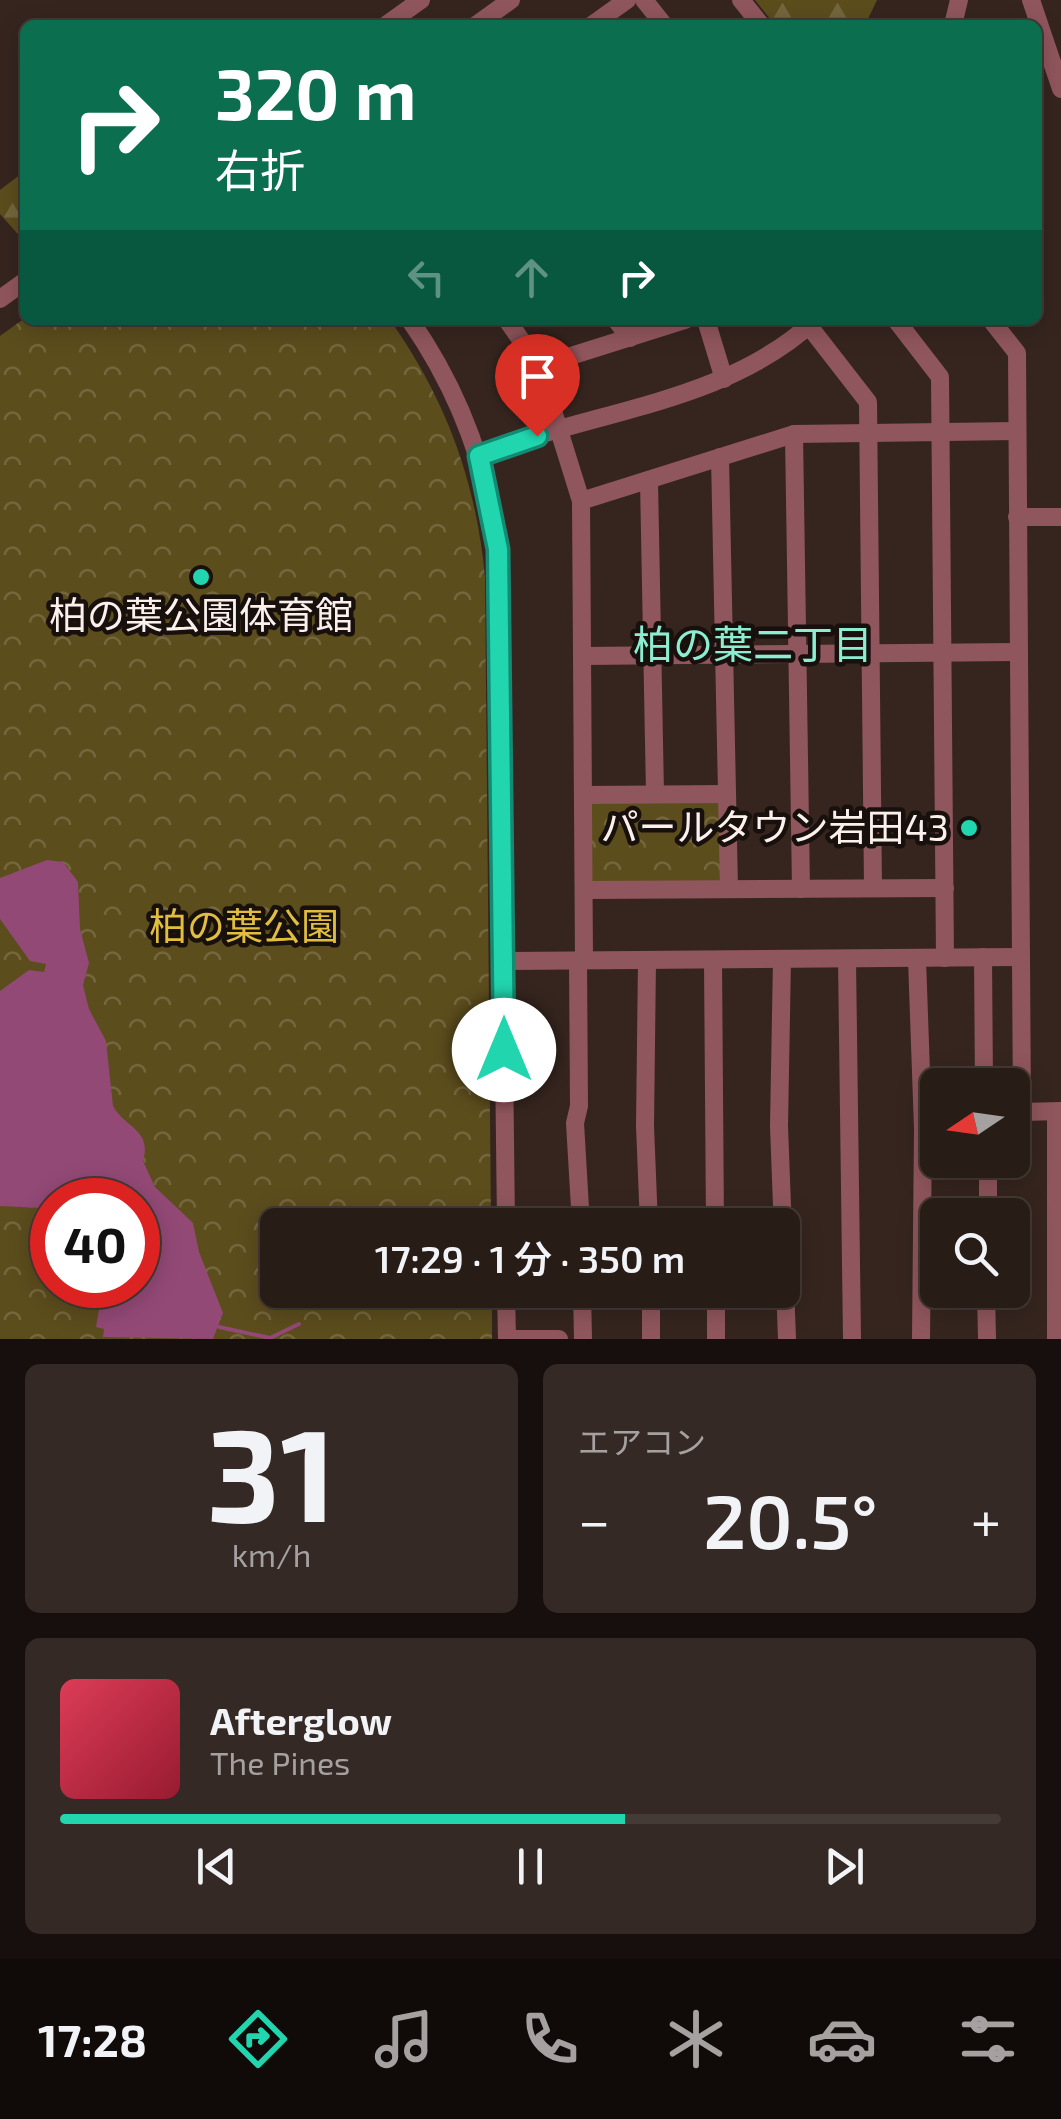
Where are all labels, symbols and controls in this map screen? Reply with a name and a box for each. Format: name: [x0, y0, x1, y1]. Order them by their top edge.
text: 320 m: [215, 50, 416, 134]
icon: right: [50, 60, 180, 190]
text: 右折: [215, 142, 305, 196]
icon: left: [399, 250, 454, 305]
icon: ahead: [504, 250, 559, 305]
icon: right: [609, 250, 664, 305]
pin: [495, 334, 580, 437]
icon: arrive: [510, 349, 565, 404]
marker: 柏の葉公園体育館: [190, 566, 212, 588]
place label: 柏の葉公園体育館: [49, 591, 353, 637]
district label: 柏の葉二丁目: [633, 619, 873, 667]
place label: パールタウン岩田43: [601, 803, 949, 849]
marker: パールタウン岩田43: [958, 817, 980, 839]
park label: 柏の葉公園: [149, 902, 339, 948]
position arrow: [452, 998, 556, 1102]
north arrow: [920, 1068, 1030, 1178]
map controls: [920, 1068, 1030, 1308]
speed limit sign: 40: [30, 1178, 160, 1308]
button: search: [920, 1198, 1030, 1308]
text: 17:29 · 1 分 · 350 m: [375, 1235, 685, 1281]
text: 31: [207, 1392, 336, 1548]
text: エアコン: [578, 1422, 706, 1460]
text: 20.5°: [703, 1474, 878, 1564]
text: −: [578, 1486, 610, 1552]
text: +: [971, 1486, 1001, 1552]
text: km/h: [232, 1535, 311, 1573]
text: Afterglow: [210, 1697, 392, 1743]
text: The Pines: [210, 1743, 350, 1781]
icon: previous: [189, 1839, 244, 1894]
icon: pause: [503, 1839, 558, 1894]
icon: next: [817, 1839, 872, 1894]
icon: directions: [223, 2004, 293, 2074]
icon: music: [369, 2004, 439, 2074]
icon: phone: [515, 2004, 585, 2074]
icon: climate: [661, 2004, 731, 2074]
icon: car: [807, 2004, 877, 2074]
icon: filters: [953, 2004, 1023, 2074]
text: 17:28: [38, 2012, 147, 2066]

